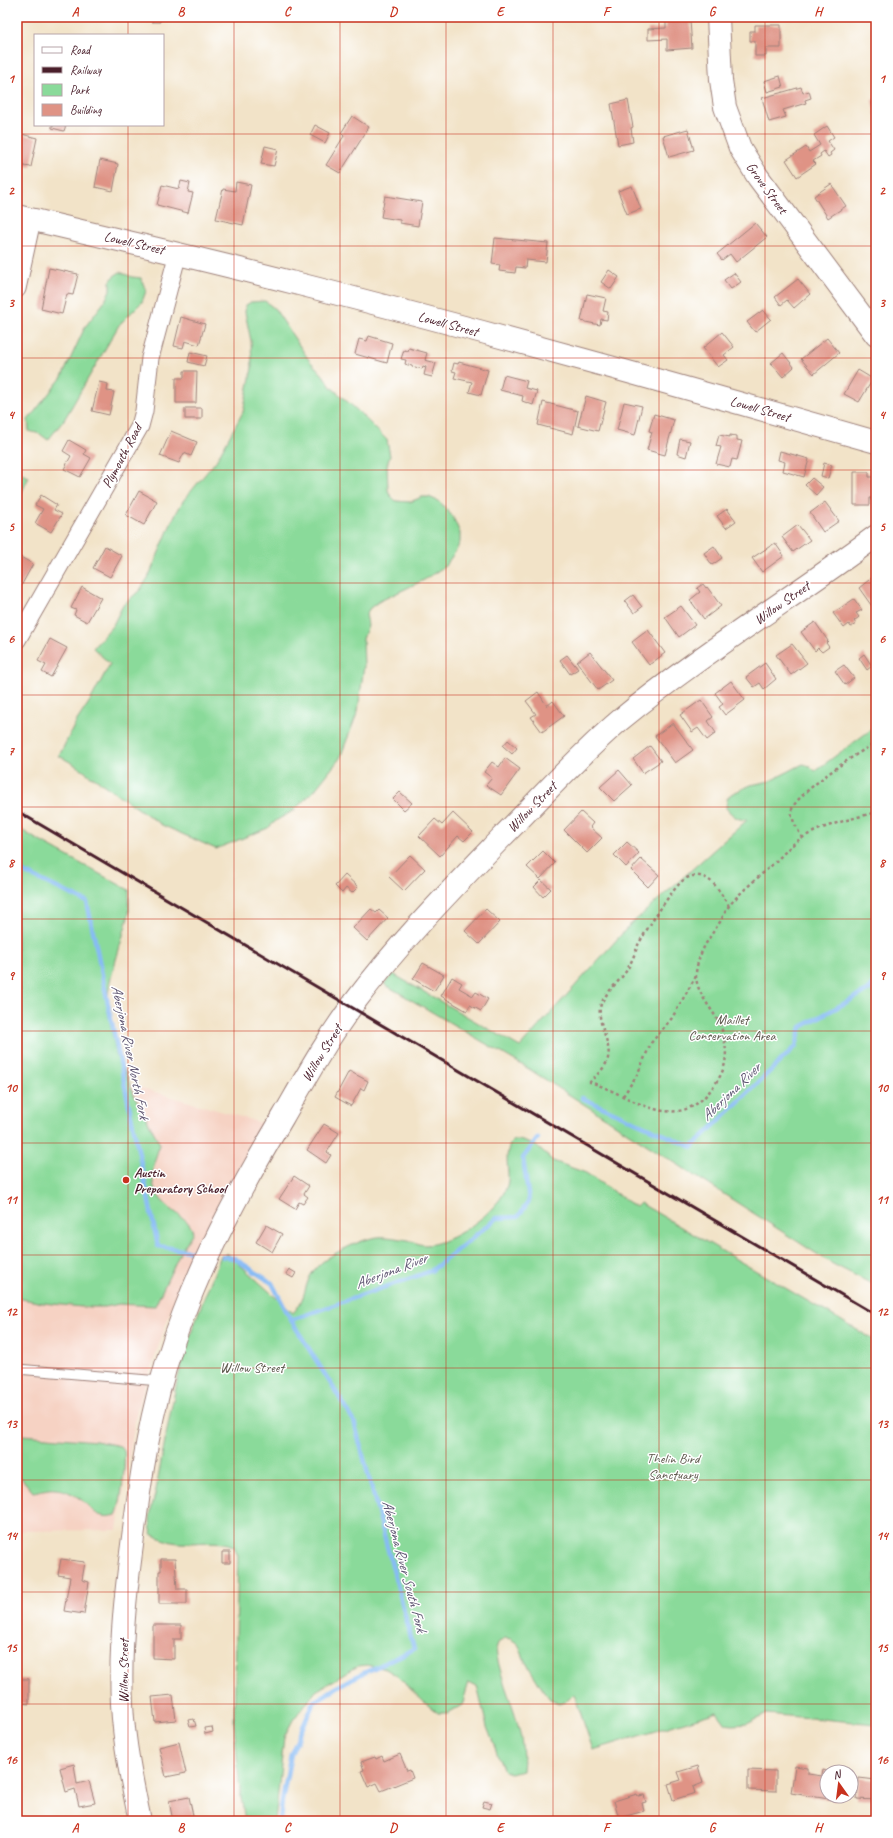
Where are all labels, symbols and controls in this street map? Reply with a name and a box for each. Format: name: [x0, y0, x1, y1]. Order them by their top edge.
text: A: [72, 4, 80, 20]
text: B: [178, 4, 186, 20]
text: C: [284, 4, 292, 20]
text: D: [389, 4, 398, 20]
text: E: [497, 4, 506, 20]
text: F: [603, 4, 612, 20]
text: G: [709, 4, 717, 20]
text: H: [814, 4, 824, 20]
legend: [34, 34, 164, 126]
text: Road: [70, 42, 92, 58]
text: Railway: [70, 62, 102, 78]
text: 1: [8, 71, 16, 87]
text: 1: [879, 71, 887, 87]
text: Park: [70, 82, 91, 98]
text: Building: [70, 102, 102, 118]
street label: Grove Street: [743, 159, 792, 218]
text: 2: [8, 183, 15, 199]
text: 2: [879, 183, 886, 199]
street label: Lowell Street: [102, 228, 168, 259]
text: 3: [8, 295, 15, 311]
text: 3: [879, 295, 886, 311]
street label: Lowell Street: [416, 308, 482, 341]
street label: Lowell Street: [728, 392, 794, 426]
text: 4: [8, 407, 16, 423]
text: 4: [879, 407, 887, 423]
street label: Plymouth Road: [98, 419, 147, 491]
text: 5: [8, 519, 15, 535]
text: 5: [879, 519, 886, 535]
street label: Willow Street: [751, 576, 815, 628]
text: 6: [8, 631, 15, 647]
text: 6: [879, 631, 886, 647]
text: 7: [8, 743, 15, 759]
text: 7: [879, 743, 886, 759]
street label: Willow Street: [504, 776, 562, 836]
text: 8: [8, 855, 16, 871]
text: 8: [879, 855, 887, 871]
text: 9: [8, 968, 15, 984]
text: 9: [879, 968, 886, 984]
water label: Aberjona River North Fork: [107, 983, 154, 1123]
park label: Maillet Conservation Area: [688, 1011, 776, 1044]
street label: Willow Street: [298, 1019, 347, 1085]
water label: Aberjona River: [697, 1057, 767, 1125]
text: 10: [5, 1080, 18, 1096]
text: 10: [876, 1080, 889, 1096]
place label: Austin Preparatory School: [134, 1164, 228, 1197]
marker: Austin Preparatory School: [121, 1175, 131, 1185]
text: 11: [5, 1192, 19, 1208]
text: 11: [876, 1192, 890, 1208]
water label: Aberjona River: [352, 1248, 432, 1293]
text: 12: [5, 1304, 18, 1320]
text: 12: [876, 1304, 889, 1320]
park label: Willow Street: [220, 1359, 286, 1376]
text: 13: [5, 1416, 18, 1432]
text: 13: [876, 1416, 889, 1432]
park label: Thelin Bird Sanctuary: [647, 1450, 702, 1483]
water label: Aberjona River South Fork: [377, 1498, 431, 1636]
text: 14: [5, 1528, 19, 1544]
text: 14: [876, 1528, 890, 1544]
street label: Willow Street: [115, 1637, 132, 1703]
text: 15: [5, 1640, 18, 1656]
text: 15: [876, 1640, 889, 1656]
text: 16: [5, 1752, 18, 1768]
text: 16: [876, 1752, 889, 1768]
north arrow: [819, 1764, 859, 1804]
text: N: [832, 1766, 844, 1782]
text: A: [72, 1820, 80, 1836]
text: B: [178, 1820, 186, 1836]
text: C: [284, 1820, 292, 1836]
text: D: [389, 1820, 398, 1836]
text: E: [497, 1820, 506, 1836]
text: F: [603, 1820, 612, 1836]
text: G: [709, 1820, 717, 1836]
text: H: [814, 1820, 824, 1836]

